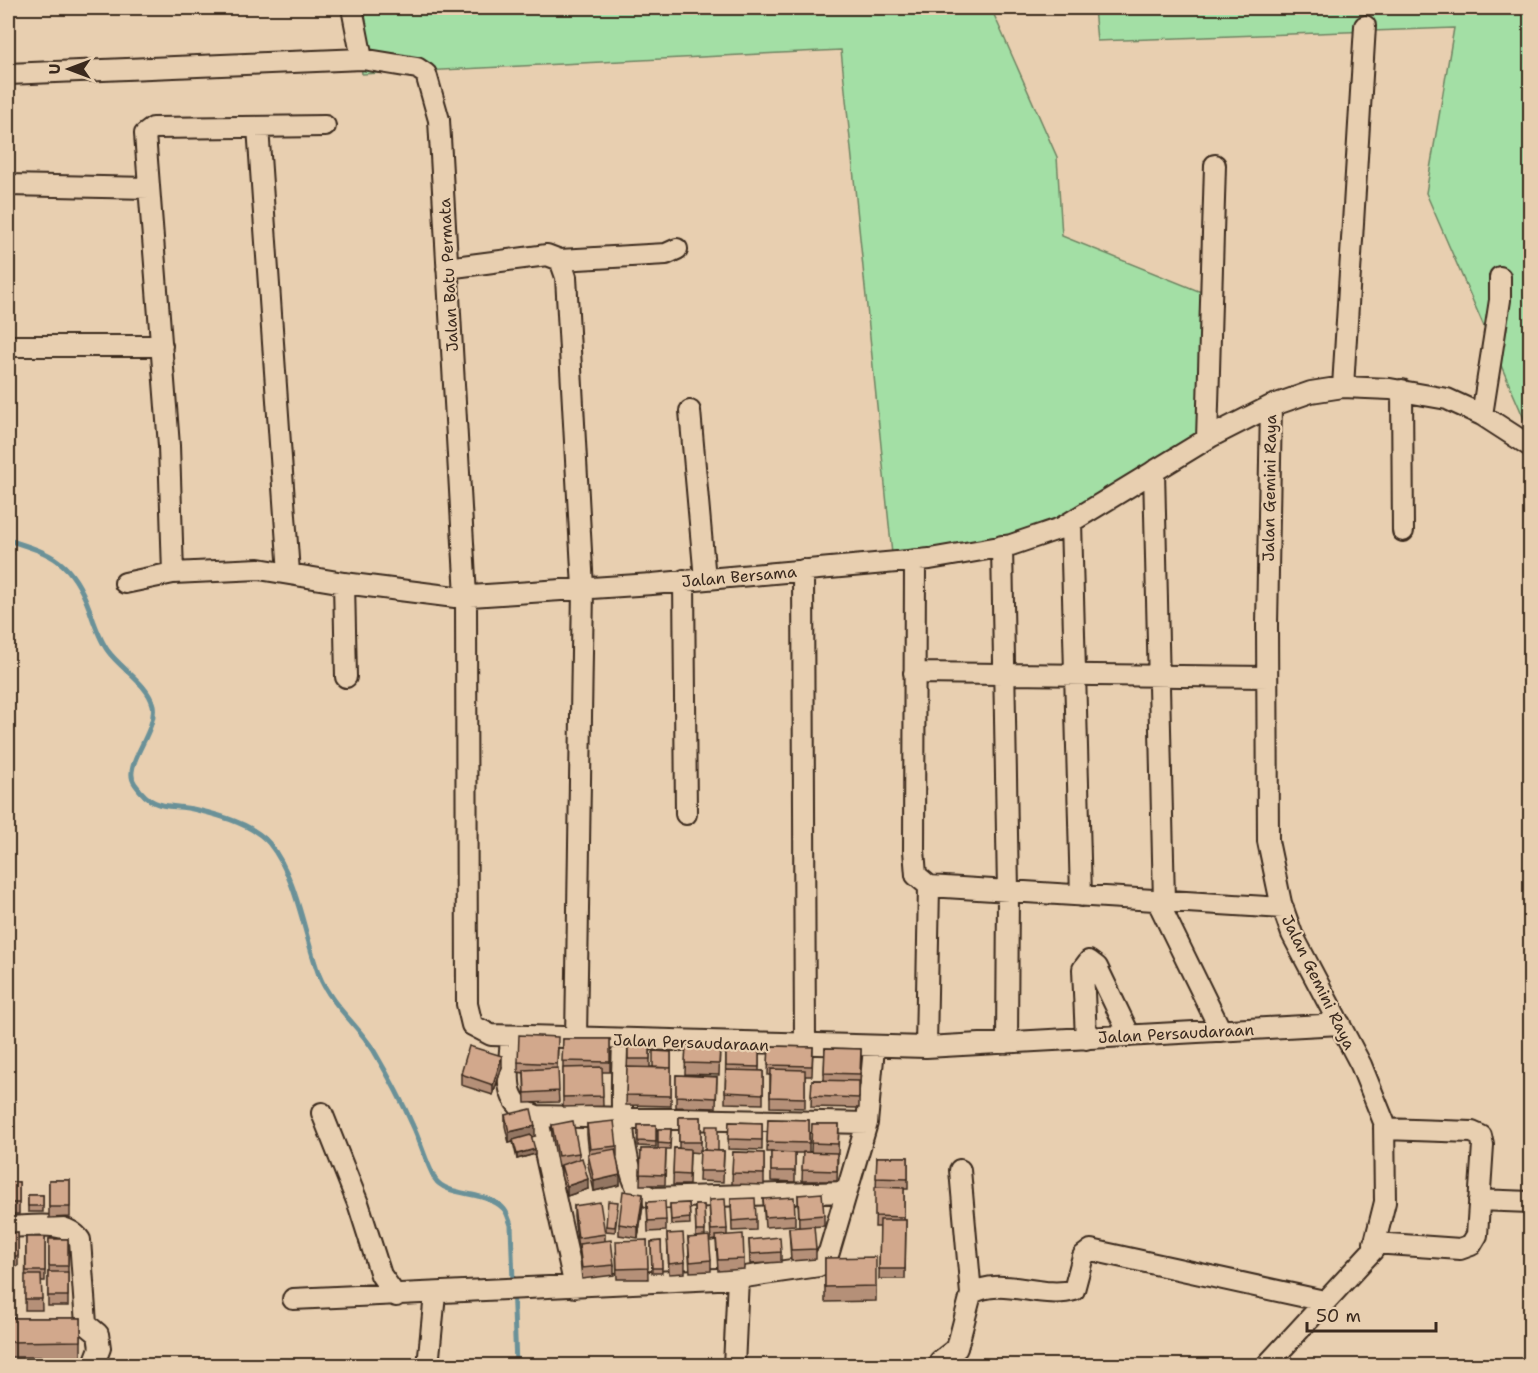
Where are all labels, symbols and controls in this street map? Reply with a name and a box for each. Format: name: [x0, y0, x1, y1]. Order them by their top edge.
north arrow: [39, 39, 99, 99]
text: U: [44, 63, 65, 74]
street label: Jalan Batu Permata: [434, 197, 463, 352]
street label: Jalan Gemini Raya: [1258, 414, 1281, 562]
street label: Jalan Bersama: [681, 561, 798, 592]
street label: Jalan Gemini Raya: [1277, 911, 1360, 1053]
street label: Jalan Persaudaraan: [1097, 1019, 1255, 1048]
street label: Jalan Persaudaraan: [613, 1029, 770, 1056]
scale bar: [1307, 1295, 1436, 1333]
text: 50 m: [1316, 1304, 1361, 1328]

